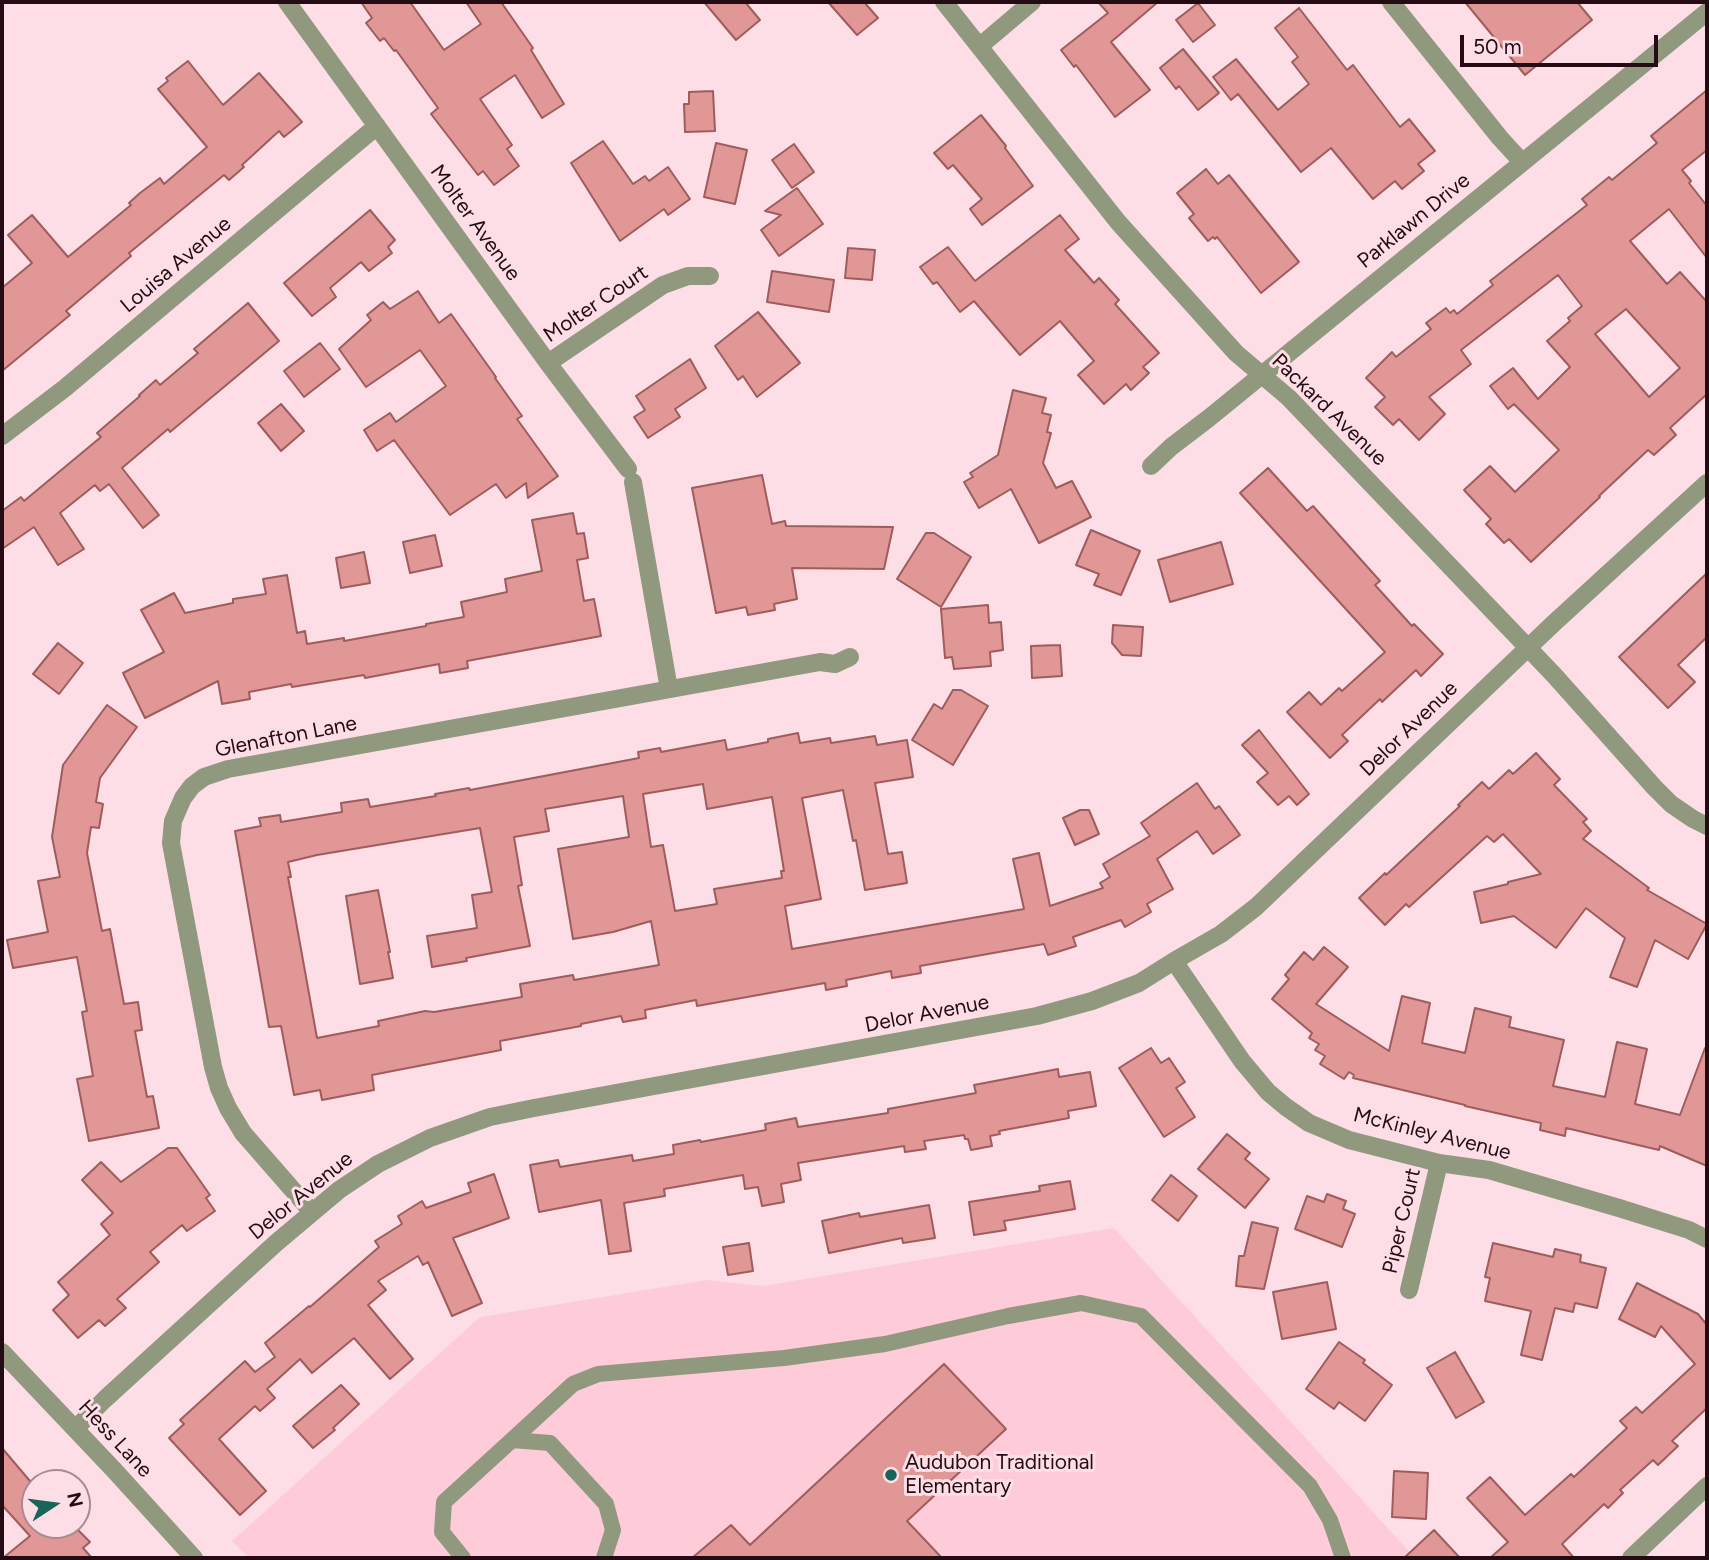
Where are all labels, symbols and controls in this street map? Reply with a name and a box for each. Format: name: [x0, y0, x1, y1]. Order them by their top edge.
scale bar: [1464, 21, 1662, 65]
text: 50 m: [1473, 34, 1522, 59]
street label: Molter Avenue: [424, 160, 526, 286]
street label: Parklawn Drive: [1353, 168, 1475, 274]
street label: Louisa Avenue: [116, 212, 236, 318]
street label: Molter Court: [539, 260, 653, 348]
street label: Packard Avenue: [1266, 349, 1392, 471]
street label: Delor Avenue: [1355, 676, 1463, 782]
street label: Glenafton Lane: [213, 711, 359, 763]
street label: Delor Avenue: [863, 990, 991, 1038]
street label: McKinley Avenue: [1351, 1102, 1513, 1166]
street label: Delor Avenue: [244, 1147, 358, 1245]
street label: Piper Court: [1378, 1166, 1426, 1276]
street label: Hess Lane: [73, 1395, 157, 1483]
place label: Audubon Traditional Elementary: [905, 1450, 1094, 1500]
marker: Audubon Traditional Elementary: [883, 1467, 899, 1483]
north arrow: [21, 1469, 91, 1539]
text: N: [62, 1490, 88, 1509]

